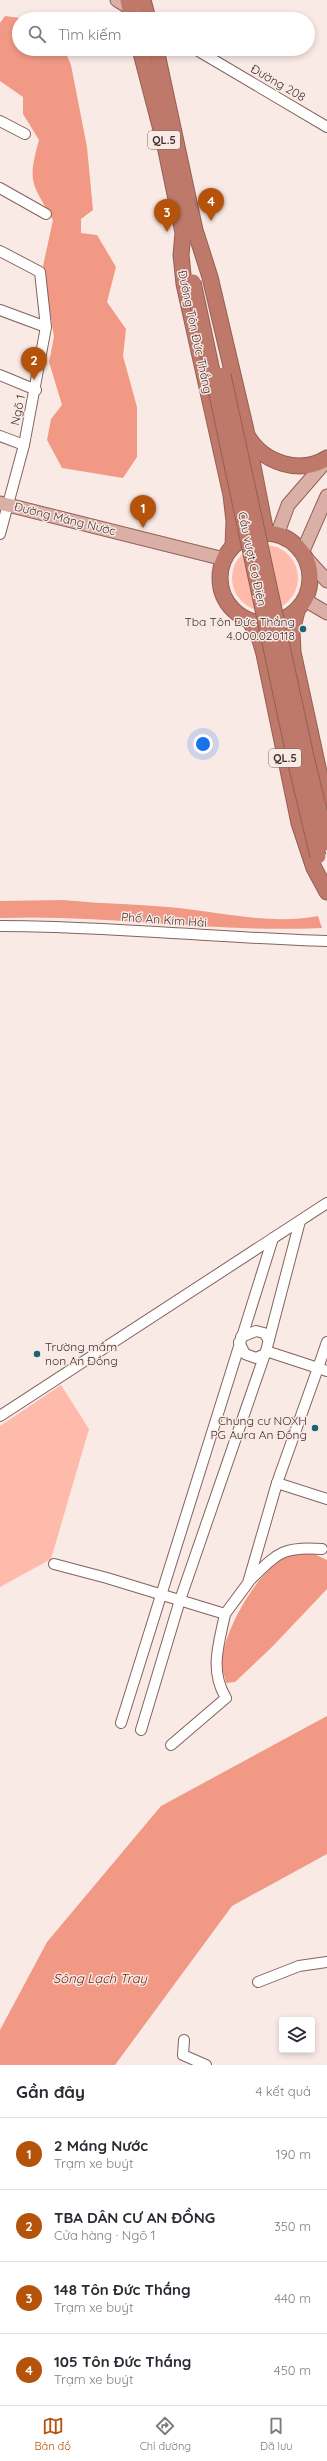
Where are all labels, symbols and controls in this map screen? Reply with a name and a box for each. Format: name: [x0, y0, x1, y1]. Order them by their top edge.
search box: [12, 12, 315, 56]
icon: search: [26, 23, 48, 45]
text: Tìm kiếm: [58, 25, 121, 44]
street label: Đường 208: [248, 61, 308, 104]
road number: QL.5: [148, 131, 180, 149]
pin: 4: [198, 188, 224, 221]
pin: 3: [154, 199, 180, 232]
street label: Đường Tôn Đức Thắng: [175, 269, 216, 395]
pin: 2: [21, 347, 47, 380]
street label: Ngõ 1: [7, 393, 28, 427]
pin: 1: [130, 495, 156, 528]
street label: Đường Máng Nước: [13, 499, 118, 538]
street label: Cầu vượt Cơ Điện: [235, 510, 270, 607]
place label: Tba Tôn Đức Thắng 4.000.020118: [185, 614, 295, 643]
marker: Tba Tôn Đức Thắng 4.000.020118: [298, 624, 308, 634]
your location: [193, 734, 213, 754]
road number: QL.5: [269, 749, 301, 767]
street label: Phố An Kim Hải: [121, 909, 207, 930]
place label: Trường mầm non An Đồng: [45, 1339, 118, 1368]
marker: Trường mầm non An Đồng: [32, 1349, 42, 1359]
place label: Chung cư NOXH PG Aura An Đồng: [210, 1413, 307, 1442]
marker: Chung cư NOXH PG Aura An Đồng: [310, 1423, 320, 1433]
water label: Sông Lạch Tray: [53, 1970, 148, 1986]
map controls: [279, 2017, 315, 2053]
button: layers: [279, 2017, 315, 2053]
text: Gần đây: [16, 2081, 85, 2102]
text: 4 kết quả: [255, 2083, 311, 2099]
text: 2 Máng Nước: [54, 2136, 148, 2155]
text: 1: [26, 2146, 32, 2162]
text: 190 m: [276, 2146, 311, 2162]
text: Trạm xe buýt: [54, 2155, 133, 2171]
text: TBA DÂN CƯ AN ĐỒNG: [54, 2208, 215, 2227]
text: 2: [25, 2218, 33, 2234]
text: 350 m: [274, 2218, 311, 2234]
text: Cửa hàng · Ngõ 1: [54, 2227, 156, 2243]
text: 148 Tôn Đức Thắng: [54, 2280, 191, 2299]
text: 3: [26, 2290, 32, 2306]
text: 440 m: [274, 2290, 311, 2306]
text: Trạm xe buýt: [54, 2299, 133, 2315]
text: 105 Tôn Đức Thắng: [54, 2352, 191, 2371]
text: 4: [25, 2362, 33, 2378]
text: 450 m: [274, 2362, 311, 2378]
text: Trạm xe buýt: [54, 2371, 133, 2387]
tab: Bản đồ: [34, 2415, 71, 2453]
tab: Chỉ đường: [140, 2415, 191, 2453]
tab: Đã lưu: [260, 2415, 293, 2453]

